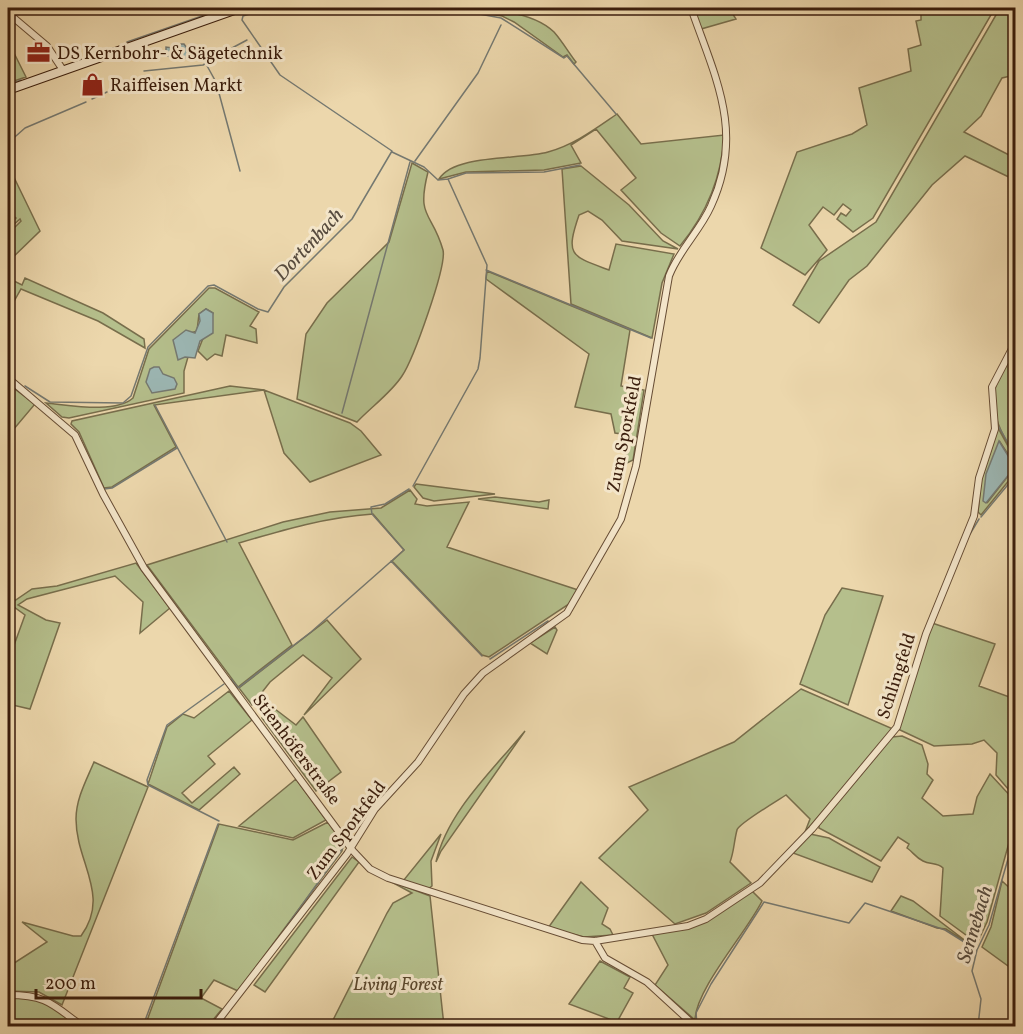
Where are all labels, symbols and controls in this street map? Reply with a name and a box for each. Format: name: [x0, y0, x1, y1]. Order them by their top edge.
office icon: DS Kernbohr- & Sägetechnik: [26, 40, 52, 66]
place label: DS Kernbohr- & Sägetechnik: [57, 42, 283, 67]
shop icon: Raiffeisen Markt: [79, 72, 105, 98]
place label: Raiffeisen Markt: [110, 74, 243, 99]
water label: Dortenbach: [268, 203, 351, 288]
street label: Zum Sporkfeld: [602, 374, 649, 495]
street label: Schlingfeld: [872, 630, 923, 723]
street label: Stienhöferstraße: [246, 689, 346, 811]
street label: Zum Sporkfeld: [302, 776, 393, 886]
water label: Sennebach: [951, 882, 1001, 967]
scale bar: [36, 962, 201, 1000]
text: 200 m: [45, 972, 96, 997]
park label: Living Forest: [353, 973, 444, 998]

